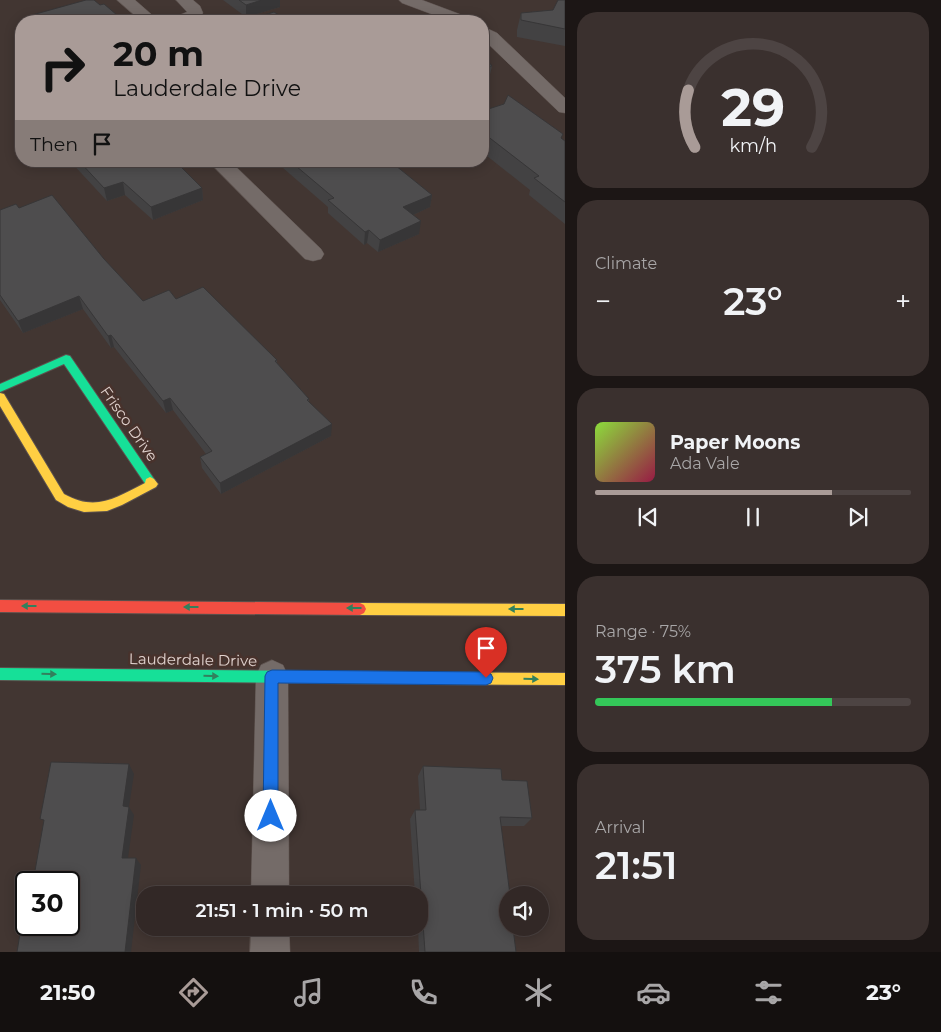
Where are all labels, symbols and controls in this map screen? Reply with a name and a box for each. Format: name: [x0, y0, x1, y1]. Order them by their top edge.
text: 20 m: [113, 32, 204, 75]
icon: right: [30, 35, 95, 100]
text: Lauderdale Drive: [113, 75, 301, 102]
text: 29: [721, 76, 785, 139]
icon: arrive: [88, 130, 116, 158]
text: Then: [30, 133, 78, 156]
text: km/h: [729, 135, 777, 156]
text: Climate: [595, 254, 657, 273]
text: 23°: [723, 278, 783, 325]
text: −: [595, 284, 611, 318]
text: +: [895, 284, 911, 318]
street label: Frisco Drive: [97, 382, 162, 465]
text: Paper Moons: [670, 431, 800, 454]
text: Ada Vale: [670, 454, 740, 473]
icon: previous: [634, 503, 662, 531]
icon: pause: [739, 503, 767, 531]
icon: next: [844, 503, 872, 531]
one-way arrow: [20, 602, 36, 610]
one-way arrow: [183, 603, 199, 611]
one-way arrow: [345, 604, 361, 612]
one-way arrow: [508, 605, 524, 613]
text: Range · 75%: [595, 622, 691, 641]
pin: [465, 627, 507, 678]
icon: arrive: [472, 634, 500, 662]
text: 375 km: [595, 646, 736, 693]
street label: Lauderdale Drive: [129, 649, 257, 670]
one-way arrow: [41, 670, 57, 678]
one-way arrow: [203, 672, 219, 680]
one-way arrow: [523, 675, 539, 683]
position arrow: [244, 789, 296, 841]
text: Arrival: [595, 818, 645, 837]
text: 21:51: [595, 842, 678, 889]
speed limit sign: 30: [15, 871, 80, 936]
map controls: [499, 886, 549, 936]
button: sound: [499, 886, 549, 936]
text: 21:51 · 1 min · 50 m: [195, 899, 369, 922]
icon: directions: [176, 975, 211, 1010]
icon: music: [291, 975, 326, 1010]
icon: phone: [406, 975, 441, 1010]
icon: climate: [521, 975, 556, 1010]
icon: car: [636, 975, 671, 1010]
icon: filters: [751, 975, 786, 1010]
text: 21:50: [40, 979, 95, 1006]
text: 23°: [866, 979, 901, 1006]

